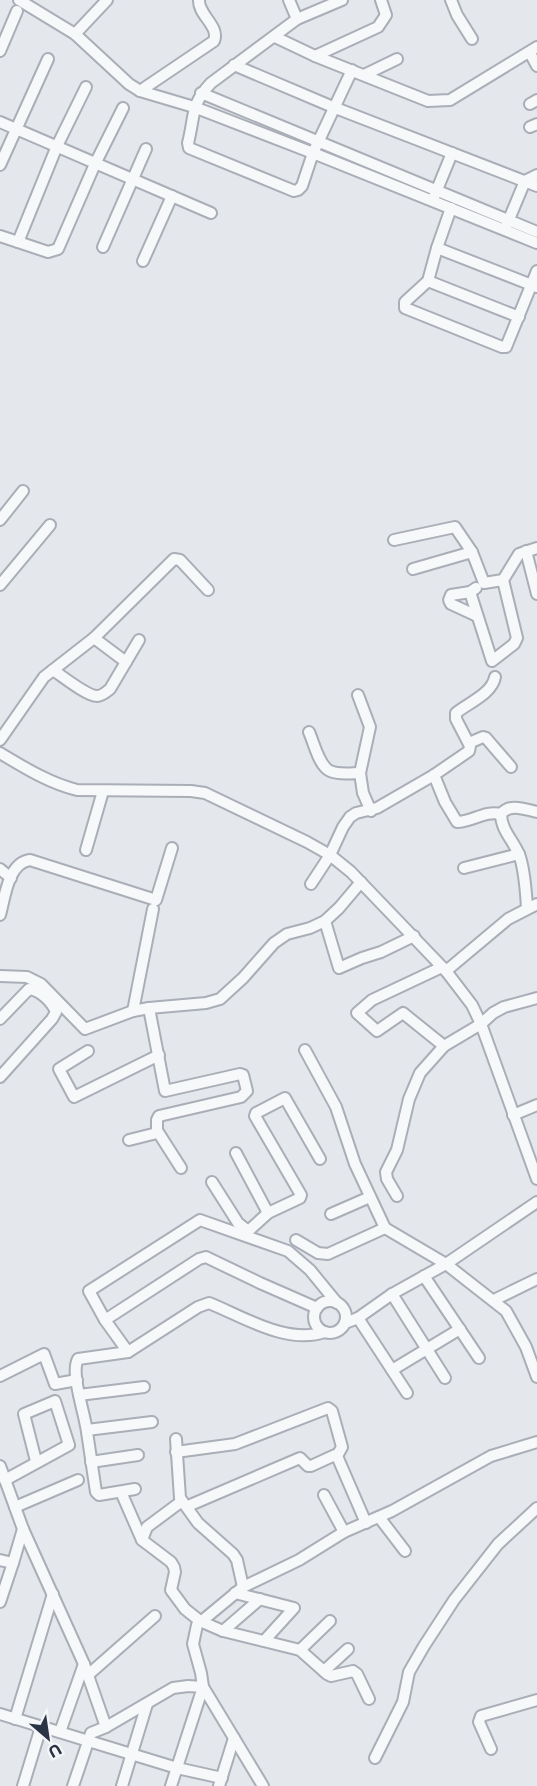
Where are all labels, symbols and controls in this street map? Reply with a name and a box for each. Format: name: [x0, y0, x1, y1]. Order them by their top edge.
north arrow: [18, 1708, 78, 1768]
text: U: [45, 1739, 65, 1762]

